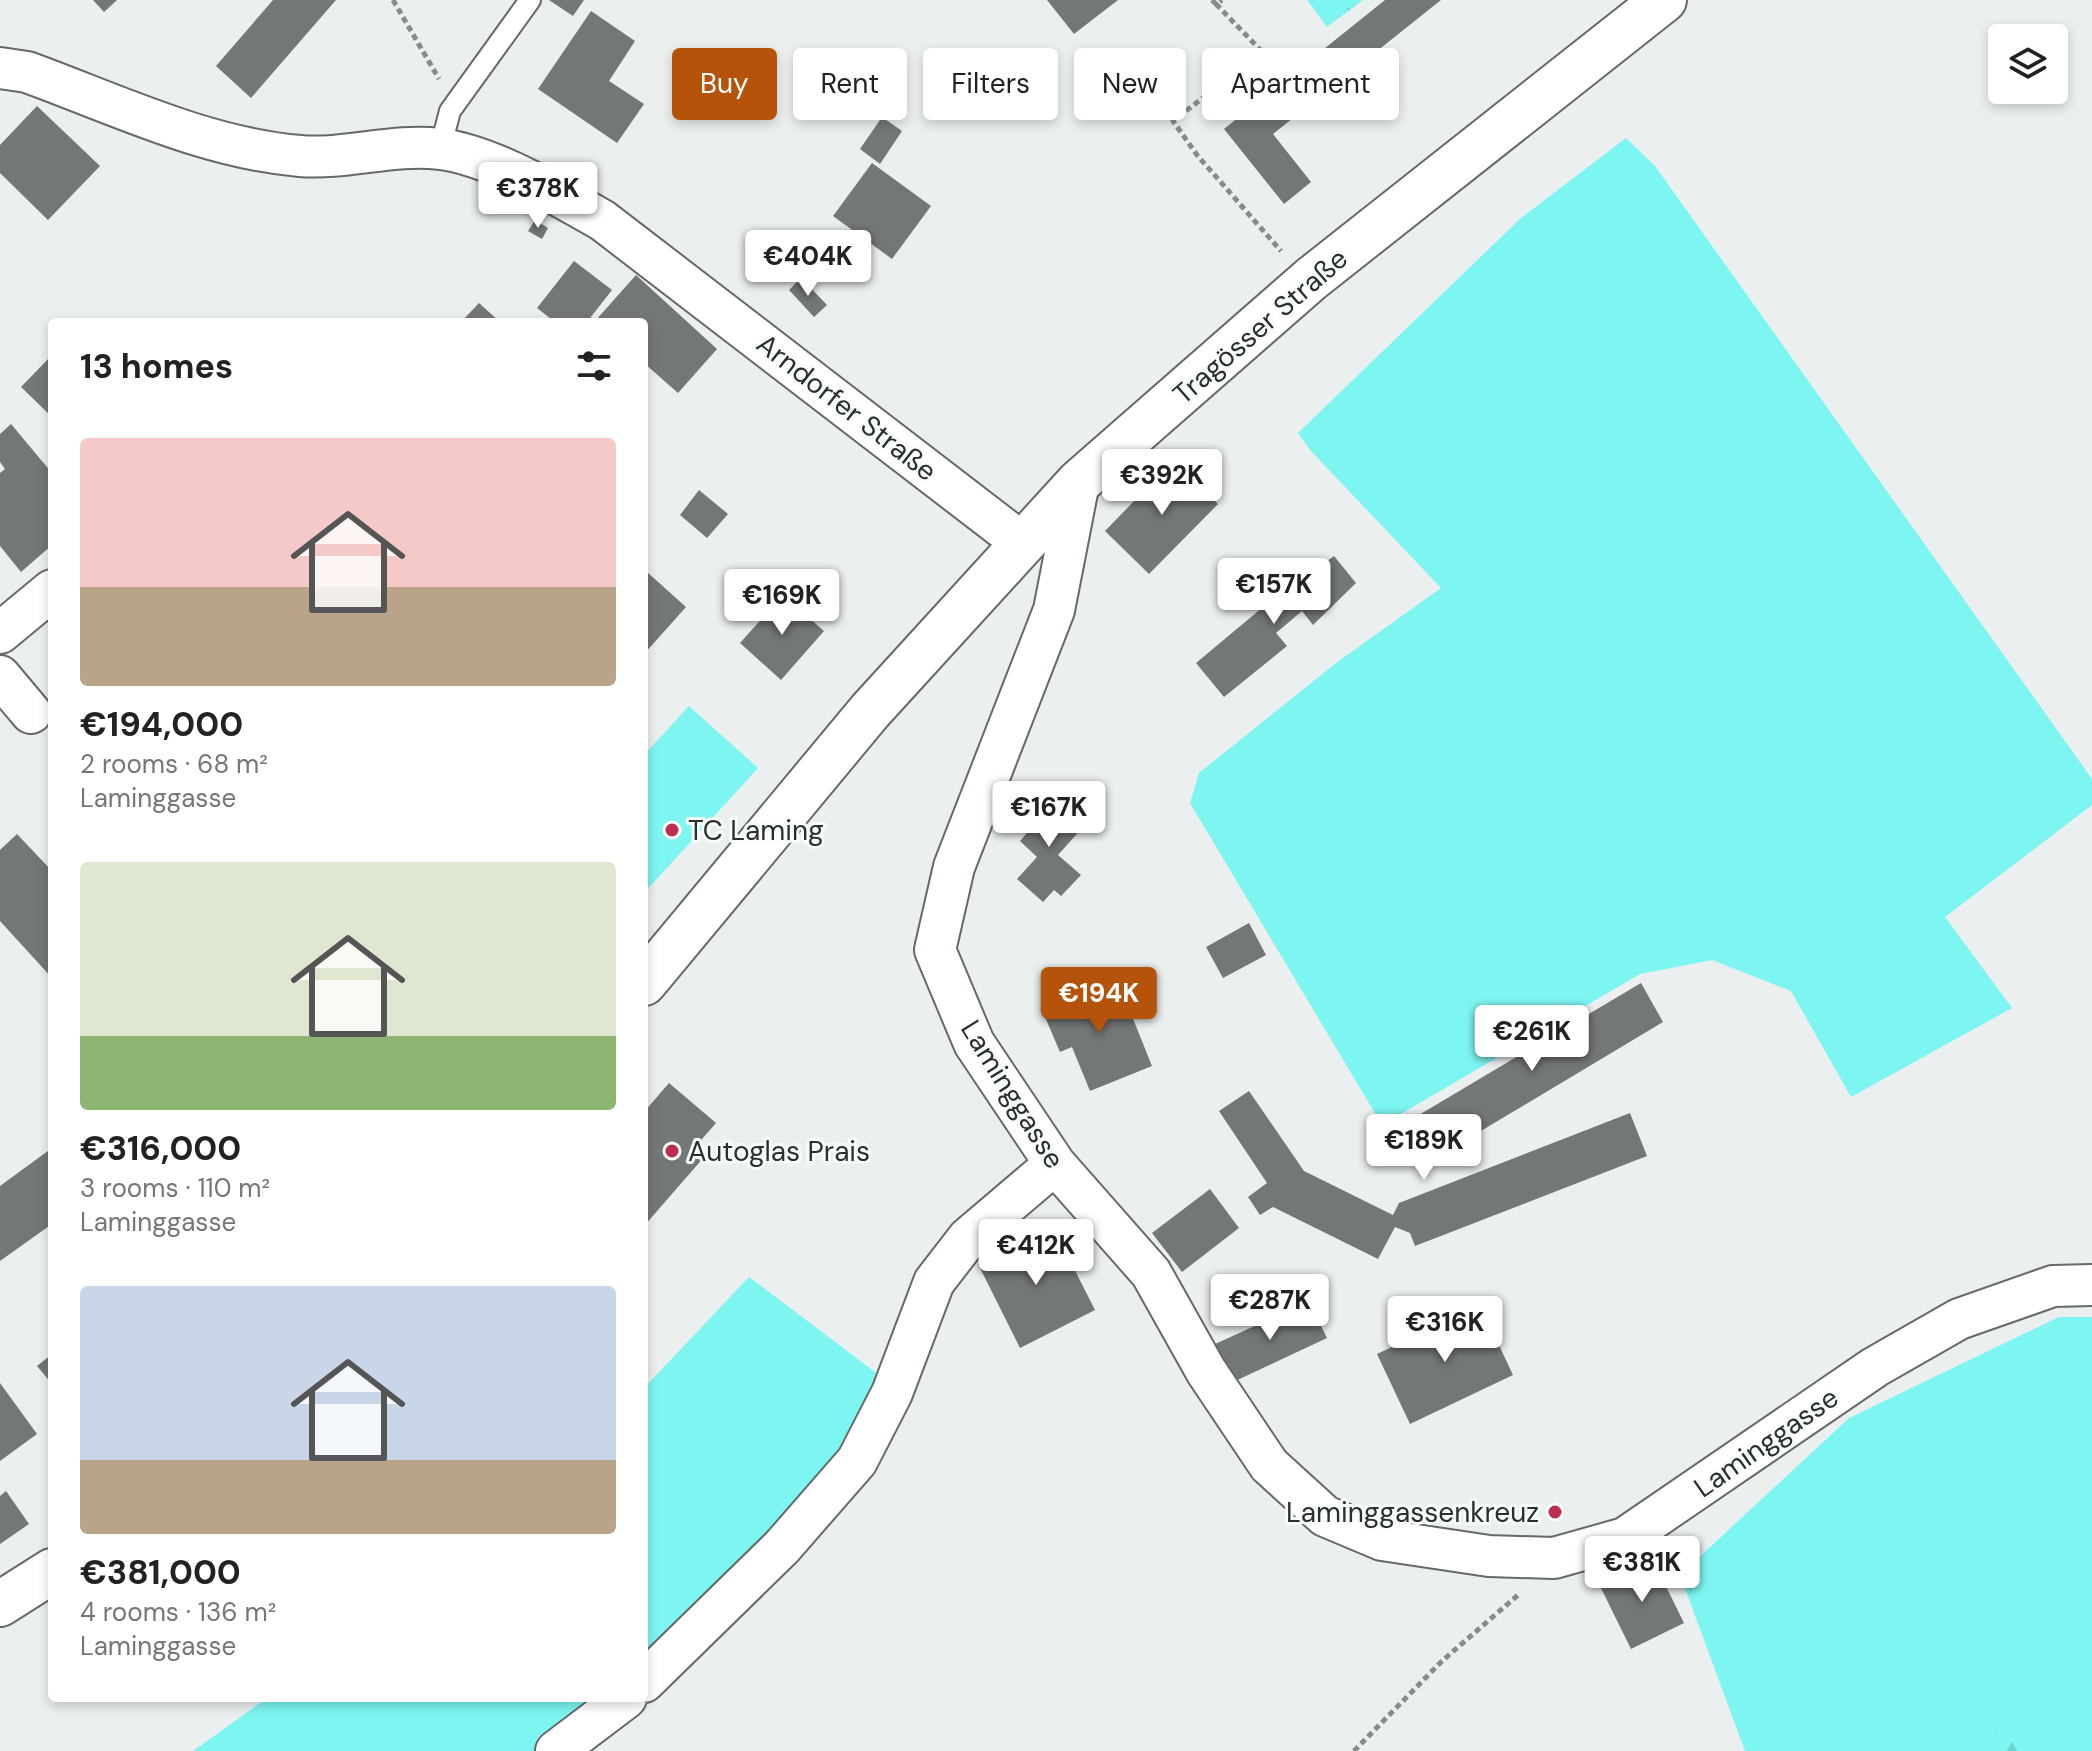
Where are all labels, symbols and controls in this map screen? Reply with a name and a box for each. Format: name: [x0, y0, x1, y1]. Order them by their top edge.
map controls: [1988, 24, 2068, 104]
button: layers: [1988, 24, 2068, 104]
chip: Buy: [672, 48, 777, 120]
chip: Rent: [793, 48, 907, 120]
chip: Filters: [923, 48, 1058, 120]
chip: New: [1074, 48, 1186, 120]
chip: Apartment: [1202, 48, 1399, 120]
pin: €378K: [482, 162, 594, 230]
text: €378K: [496, 171, 580, 205]
pin: €404K: [752, 230, 864, 298]
text: €404K: [763, 239, 853, 273]
street label: Tragösser Straße: [1165, 240, 1355, 413]
street label: Arndorfer Straße: [749, 325, 944, 489]
text: 13 homes: [80, 344, 233, 389]
icon: filters: [572, 344, 616, 388]
pin: €392K: [1106, 449, 1218, 517]
text: €392K: [1120, 458, 1204, 492]
icon: home: [276, 490, 420, 634]
pin: €157K: [1218, 558, 1330, 626]
text: €157K: [1236, 567, 1312, 601]
pin: €169K: [726, 569, 838, 637]
text: €169K: [742, 578, 822, 612]
text: €194,000: [80, 702, 243, 747]
text: 2 rooms · 68 m²: [80, 747, 268, 781]
text: Laminggasse: [80, 781, 236, 815]
pin: €167K: [993, 781, 1105, 849]
text: €167K: [1010, 790, 1088, 824]
place label: TC Laming: [688, 812, 824, 849]
marker: TC Laming: [663, 821, 681, 839]
icon: home: [276, 914, 420, 1058]
pin: €194K: [1043, 967, 1155, 1035]
text: €194K: [1059, 976, 1139, 1010]
pin: €261K: [1476, 1005, 1588, 1073]
street label: Laminggasse: [952, 1013, 1073, 1175]
text: €261K: [1493, 1014, 1571, 1048]
pin: €189K: [1368, 1114, 1480, 1182]
text: €189K: [1384, 1123, 1464, 1157]
text: €316,000: [80, 1126, 241, 1171]
place label: Autoglas Prais: [688, 1133, 870, 1170]
marker: Autoglas Prais: [663, 1142, 681, 1160]
text: 3 rooms · 110 m²: [80, 1171, 270, 1205]
text: Laminggasse: [80, 1205, 236, 1239]
pin: €412K: [980, 1219, 1092, 1287]
text: €412K: [997, 1228, 1075, 1262]
pin: €287K: [1214, 1274, 1326, 1342]
text: €287K: [1229, 1283, 1311, 1317]
pin: €316K: [1389, 1296, 1501, 1364]
text: €316K: [1406, 1305, 1484, 1339]
icon: home: [276, 1338, 420, 1482]
street label: Laminggasse: [1687, 1379, 1846, 1506]
place label: Laminggassenkreuz: [1286, 1494, 1539, 1531]
marker: Laminggassenkreuz: [1546, 1503, 1564, 1521]
pin: €381K: [1586, 1536, 1698, 1604]
text: €381K: [1603, 1545, 1681, 1579]
text: €381,000: [80, 1550, 241, 1595]
text: 4 rooms · 136 m²: [80, 1595, 276, 1629]
text: Laminggasse: [80, 1629, 236, 1663]

